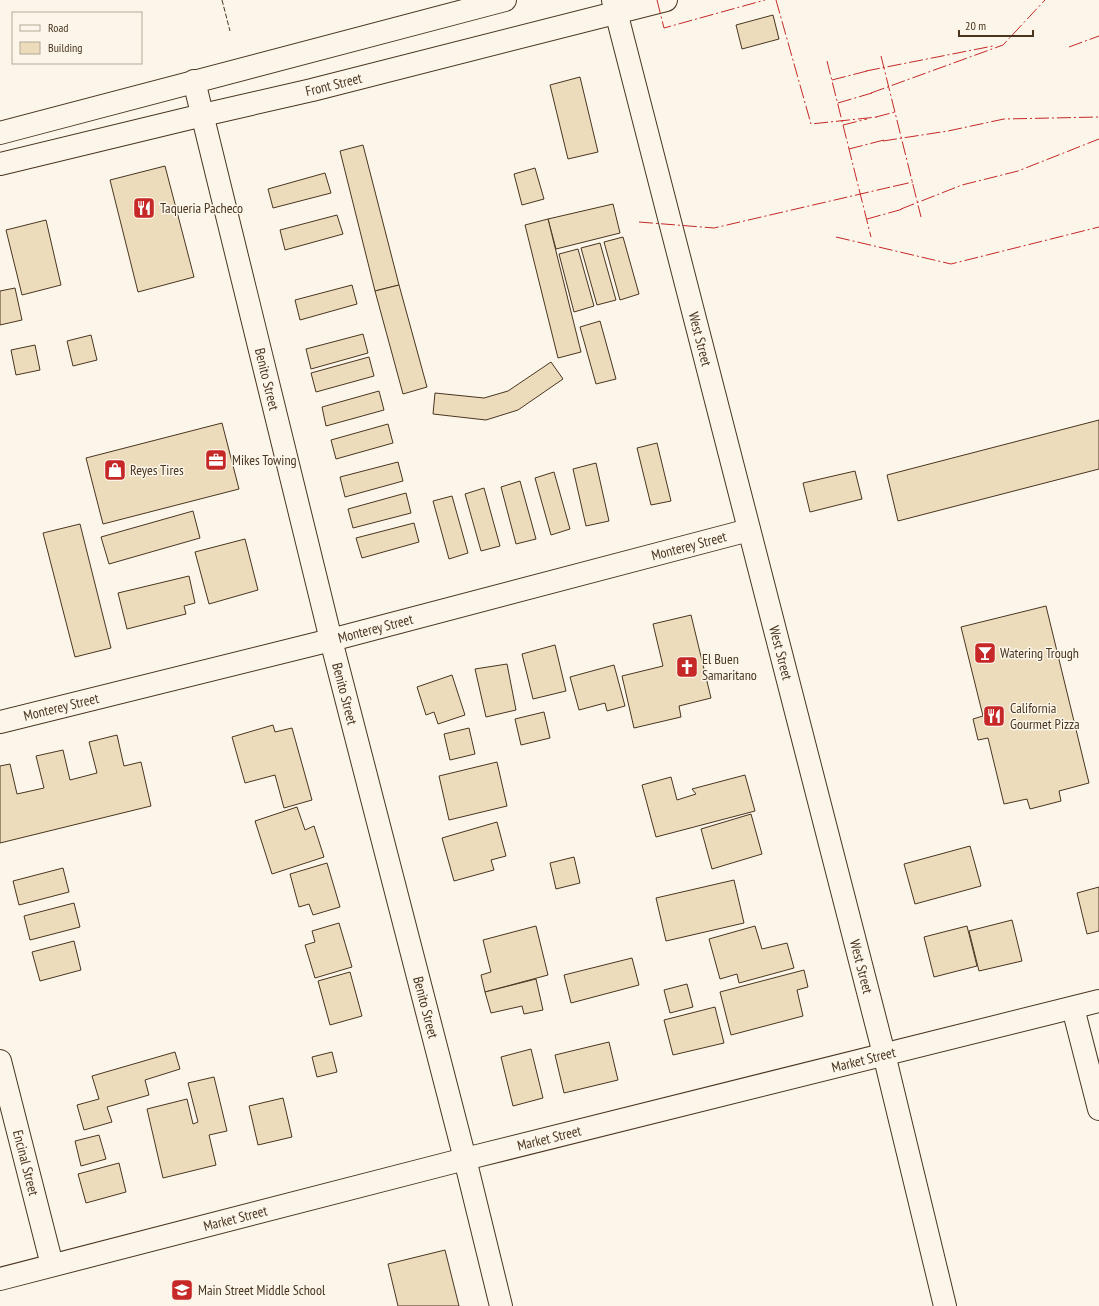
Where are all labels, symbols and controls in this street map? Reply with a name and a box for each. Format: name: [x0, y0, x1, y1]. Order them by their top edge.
legend: [12, 12, 142, 64]
scale bar: [959, 12, 1033, 38]
text: 20 m: [965, 18, 986, 33]
text: Road: [48, 20, 68, 35]
text: Building: [48, 40, 83, 55]
street label: Front Street: [304, 69, 364, 100]
restaurant icon: Taqueria Pacheco: [131, 195, 157, 221]
place label: Taqueria Pacheco: [160, 199, 243, 217]
street label: West Street: [685, 310, 716, 368]
street label: Benito Street: [251, 346, 283, 412]
office icon: Mikes Towing: [203, 447, 229, 473]
place label: Mikes Towing: [232, 451, 297, 469]
shop icon: Reyes Tires: [102, 457, 128, 483]
place label: Reyes Tires: [130, 461, 184, 479]
street label: Monterey Street: [649, 527, 728, 564]
street label: Monterey Street: [336, 610, 415, 647]
street label: West Street: [765, 624, 796, 682]
bar icon: Watering Trough: [972, 640, 998, 666]
place label: Watering Trough: [1000, 644, 1079, 662]
place label: El Buen Samaritano: [702, 650, 757, 684]
church icon: El Buen Samaritano: [674, 654, 700, 680]
street label: Benito Street: [328, 661, 362, 727]
street label: Monterey Street: [22, 689, 101, 725]
place label: California Gourmet Pizza: [1010, 699, 1080, 733]
restaurant icon: California Gourmet Pizza: [981, 703, 1007, 729]
street label: West Street: [846, 938, 877, 996]
street label: Benito Street: [409, 974, 443, 1040]
street label: Market Street: [830, 1043, 898, 1076]
street label: Market Street: [515, 1121, 583, 1155]
street label: Encinal Street: [9, 1128, 43, 1198]
street label: Market Street: [201, 1201, 269, 1235]
school or university icon: Main Street Middle School: [169, 1277, 195, 1303]
place label: Main Street Middle School: [198, 1281, 326, 1299]

